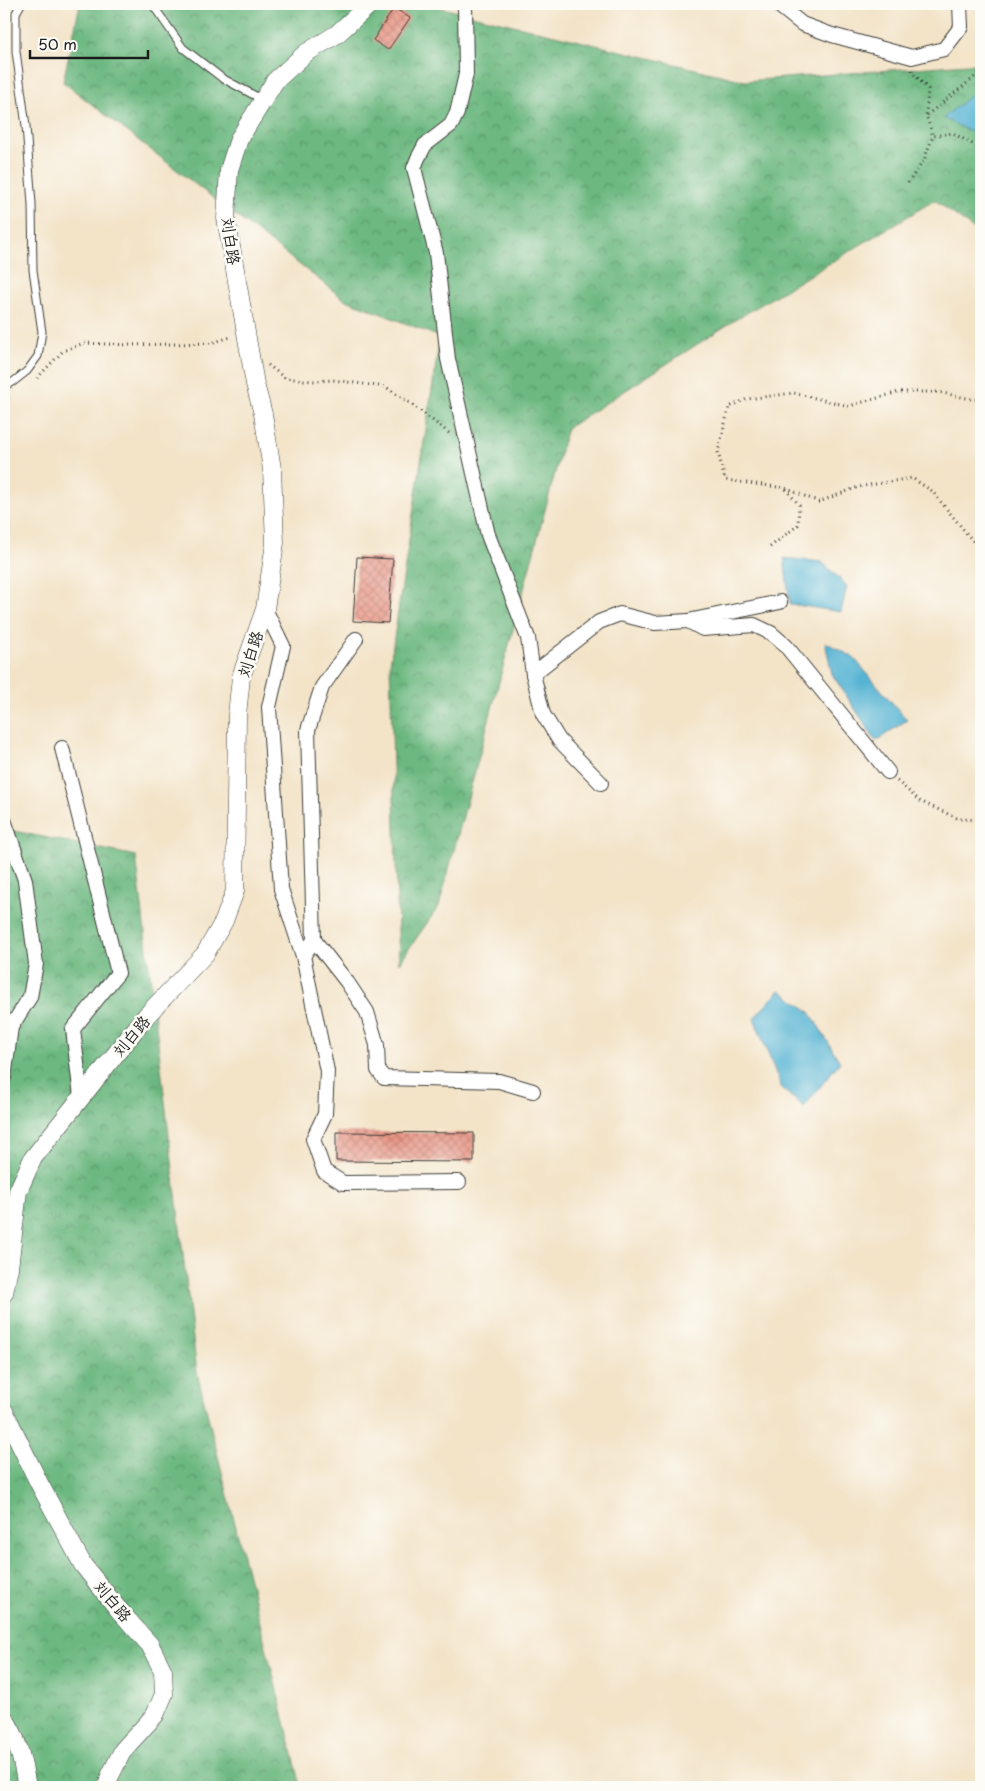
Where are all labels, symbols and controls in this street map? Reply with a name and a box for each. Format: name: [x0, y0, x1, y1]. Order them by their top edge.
scale bar: [30, 28, 148, 60]
text: 50 m: [38, 32, 77, 55]
street label: 刘白路: [217, 215, 247, 266]
street label: 刘白路: [230, 627, 268, 680]
street label: 刘白路: [106, 1009, 155, 1061]
street label: 刘白路: [89, 1574, 138, 1626]

